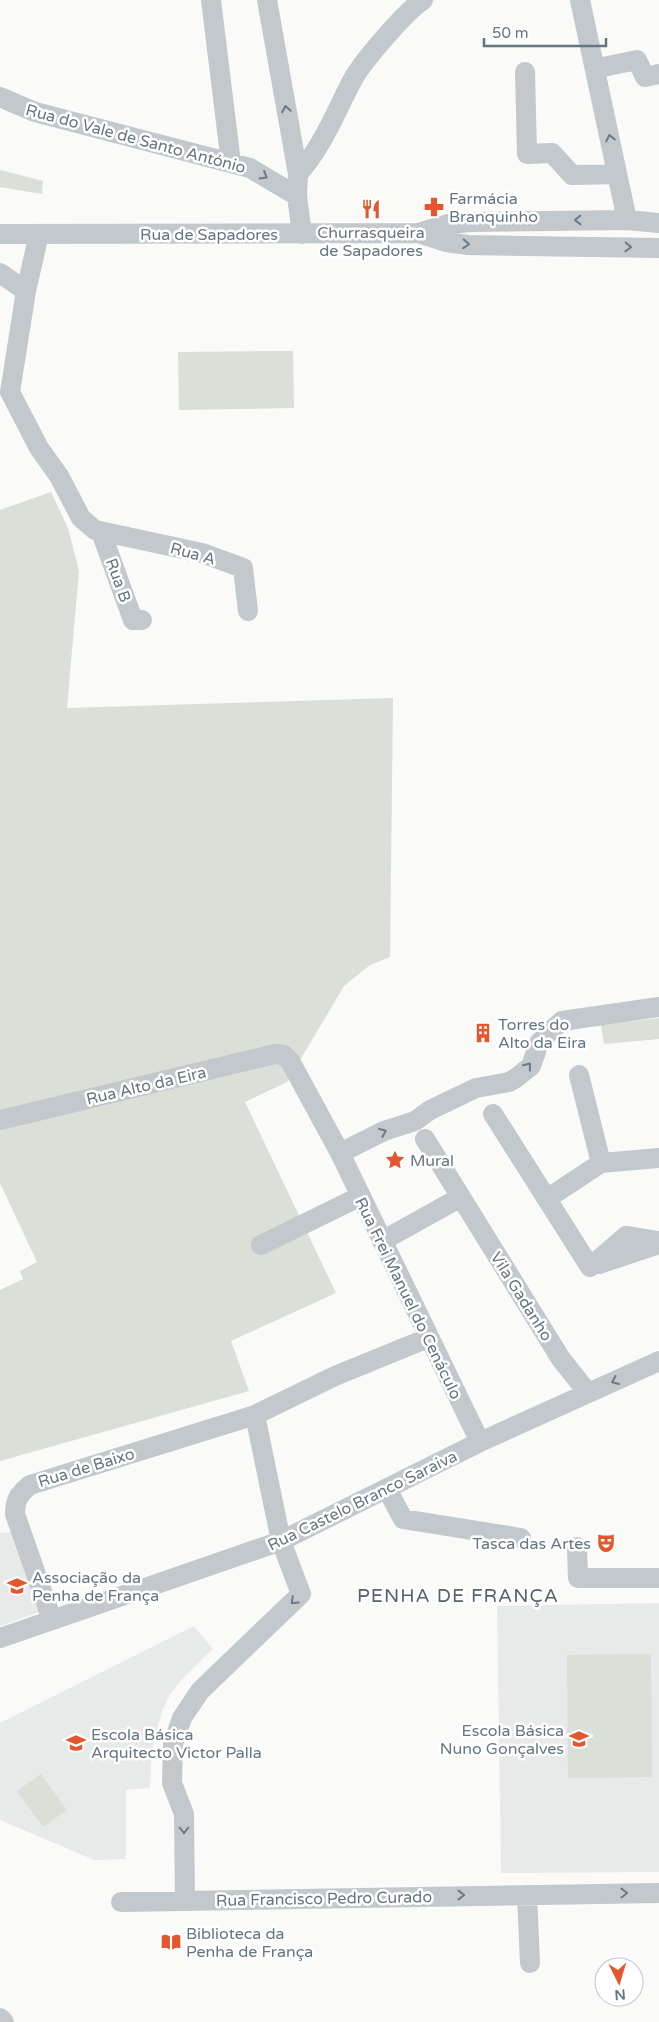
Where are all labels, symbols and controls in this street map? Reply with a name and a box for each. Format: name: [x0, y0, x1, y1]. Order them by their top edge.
scale bar: [484, 15, 606, 47]
text: 50 m: [492, 24, 529, 42]
street label: Rua do Vale de Santo António: [24, 100, 248, 178]
one-way arrow: [281, 104, 291, 113]
one-way arrow: [605, 133, 615, 142]
one-way arrow: [258, 170, 267, 179]
place label: Farmácia Branquinho: [449, 189, 538, 227]
pharmacy icon: Farmácia Branquinho: [423, 196, 445, 218]
restaurant icon: Churrasqueira de Sapadores: [360, 198, 382, 220]
one-way arrow: [574, 215, 582, 225]
place label: Churrasqueira de Sapadores: [317, 223, 425, 261]
street label: Rua de Sapadores: [140, 225, 278, 245]
one-way arrow: [462, 238, 470, 249]
one-way arrow: [624, 241, 632, 252]
street label: Rua A: [168, 538, 218, 570]
street label: Rua B: [101, 556, 135, 605]
place label: Torres do Alto da Eira: [498, 1015, 586, 1053]
building icon: Torres do Alto da Eira: [472, 1022, 494, 1044]
street label: Rua Alto da Eira: [84, 1062, 208, 1110]
one-way arrow: [523, 1063, 531, 1072]
one-way arrow: [378, 1128, 387, 1138]
place icon: Mural: [384, 1149, 406, 1171]
place label: Mural: [410, 1151, 454, 1171]
street label: Rua Frei Manuel do Cenáculo: [350, 1194, 466, 1403]
street label: Vila Gadanho: [486, 1248, 557, 1345]
one-way arrow: [611, 1375, 620, 1385]
street label: Rua de Baixo: [36, 1444, 137, 1492]
street label: Rua Castelo Branco Saraiva: [264, 1446, 461, 1556]
theatre icon: Tasca das Artes: [595, 1532, 617, 1554]
place label: Tasca das Artes: [473, 1534, 591, 1554]
place label: Associação da Penha de França: [32, 1568, 159, 1606]
school or university icon: Associação da Penha de França: [6, 1575, 28, 1597]
district label: PENHA DE FRANÇA: [357, 1585, 559, 1607]
one-way arrow: [291, 1595, 300, 1604]
place label: Escola Básica Nuno Gonçalves: [440, 1721, 564, 1759]
place label: Escola Básica Arquitecto Victor Palla: [91, 1725, 262, 1763]
school or university icon: Escola Básica Nuno Gonçalves: [568, 1728, 590, 1750]
school or university icon: Escola Básica Arquitecto Victor Palla: [65, 1732, 87, 1754]
one-way arrow: [179, 1826, 189, 1834]
street label: Rua Francisco Pedro Curado: [216, 1887, 432, 1911]
one-way arrow: [620, 1888, 628, 1898]
one-way arrow: [458, 1890, 465, 1900]
place label: Biblioteca da Penha de França: [186, 1924, 313, 1962]
library icon: Biblioteca da Penha de França: [160, 1931, 182, 1953]
north arrow: [594, 1957, 644, 2007]
text: N: [614, 1985, 626, 2003]

